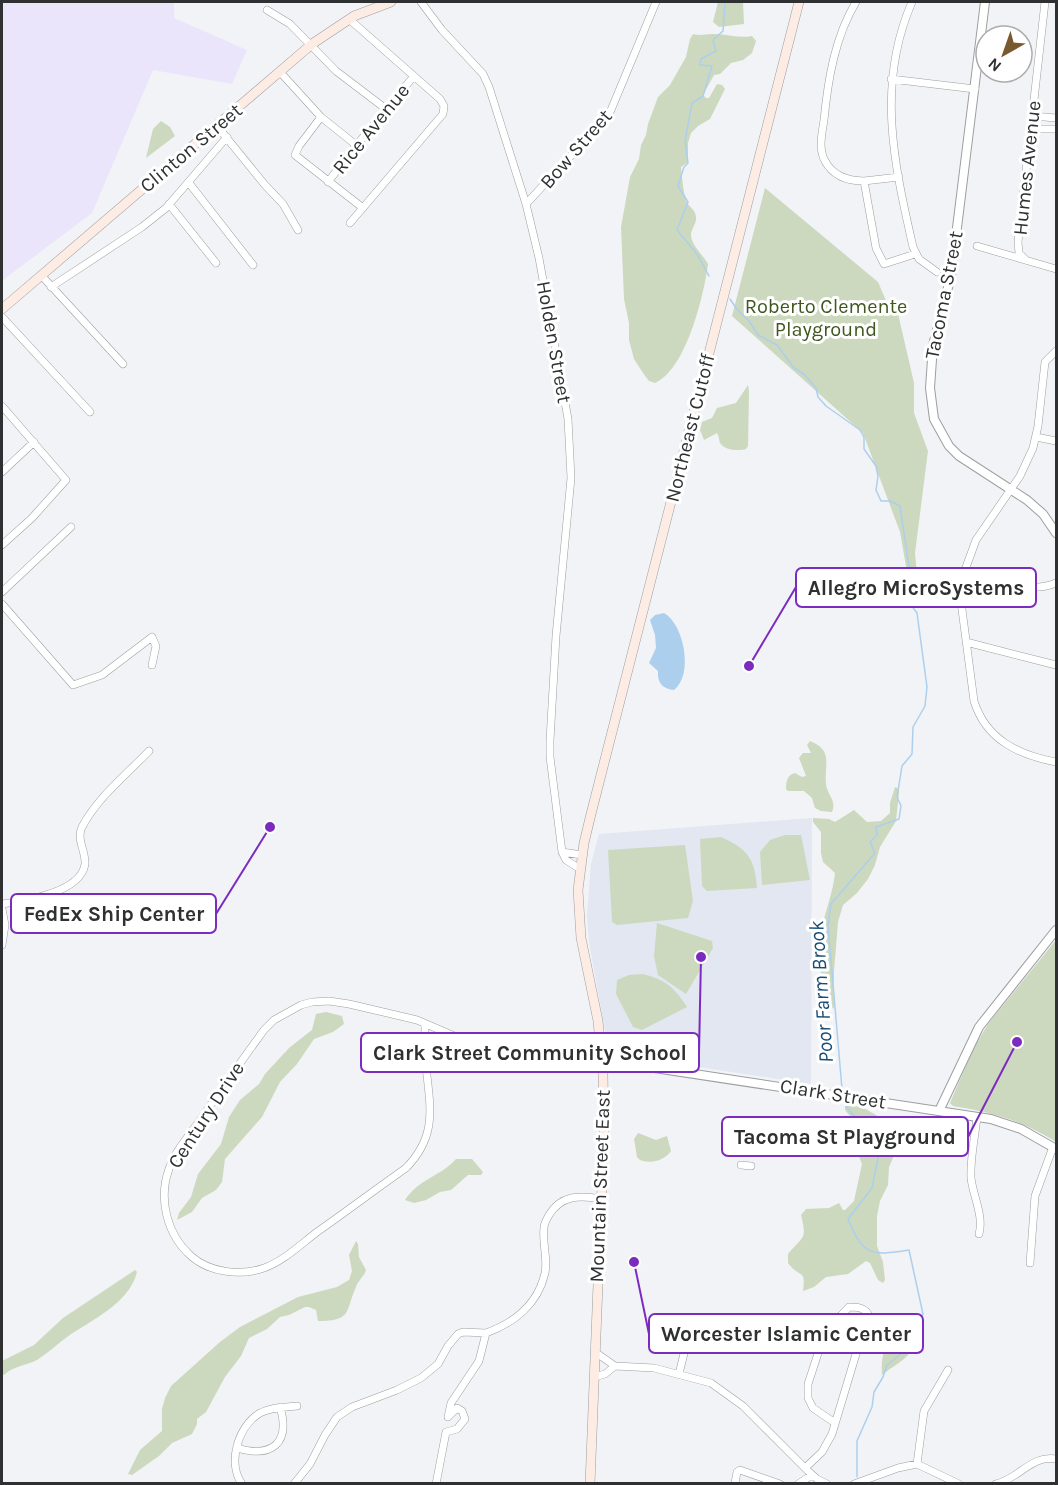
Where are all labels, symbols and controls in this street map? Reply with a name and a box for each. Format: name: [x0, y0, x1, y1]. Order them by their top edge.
north arrow: [974, 24, 1034, 84]
text: N: [984, 54, 1005, 76]
street label: Rice Avenue: [328, 79, 414, 179]
street label: Clinton Street: [135, 98, 247, 197]
street label: Humes Avenue: [1008, 99, 1046, 237]
street label: Bow Street: [535, 104, 617, 193]
street label: Tacoma Street: [920, 229, 968, 361]
street label: Holden Street: [532, 279, 576, 405]
park label: Roberto Clemente Playground: [745, 295, 907, 341]
street label: Northeast Cutoff: [660, 351, 720, 505]
callout: Allegro MicroSystems: [796, 568, 1036, 607]
text: Allegro MicroSystems: [808, 576, 1024, 600]
callout: FedEx Ship Center: [11, 894, 216, 933]
text: FedEx Ship Center: [24, 902, 205, 926]
water label: Poor Farm Brook: [804, 920, 838, 1064]
callout: Clark Street Community School: [361, 1033, 699, 1072]
text: Clark Street Community School: [373, 1041, 687, 1065]
street label: Century Drive: [163, 1057, 249, 1173]
street label: Clark Street: [778, 1074, 888, 1114]
street label: Mountain Street East: [585, 1089, 615, 1283]
callout: Tacoma St Playground: [722, 1117, 968, 1156]
text: Tacoma St Playground: [734, 1125, 956, 1149]
callout: Worcester Islamic Center: [649, 1314, 923, 1353]
text: Worcester Islamic Center: [661, 1322, 912, 1346]

